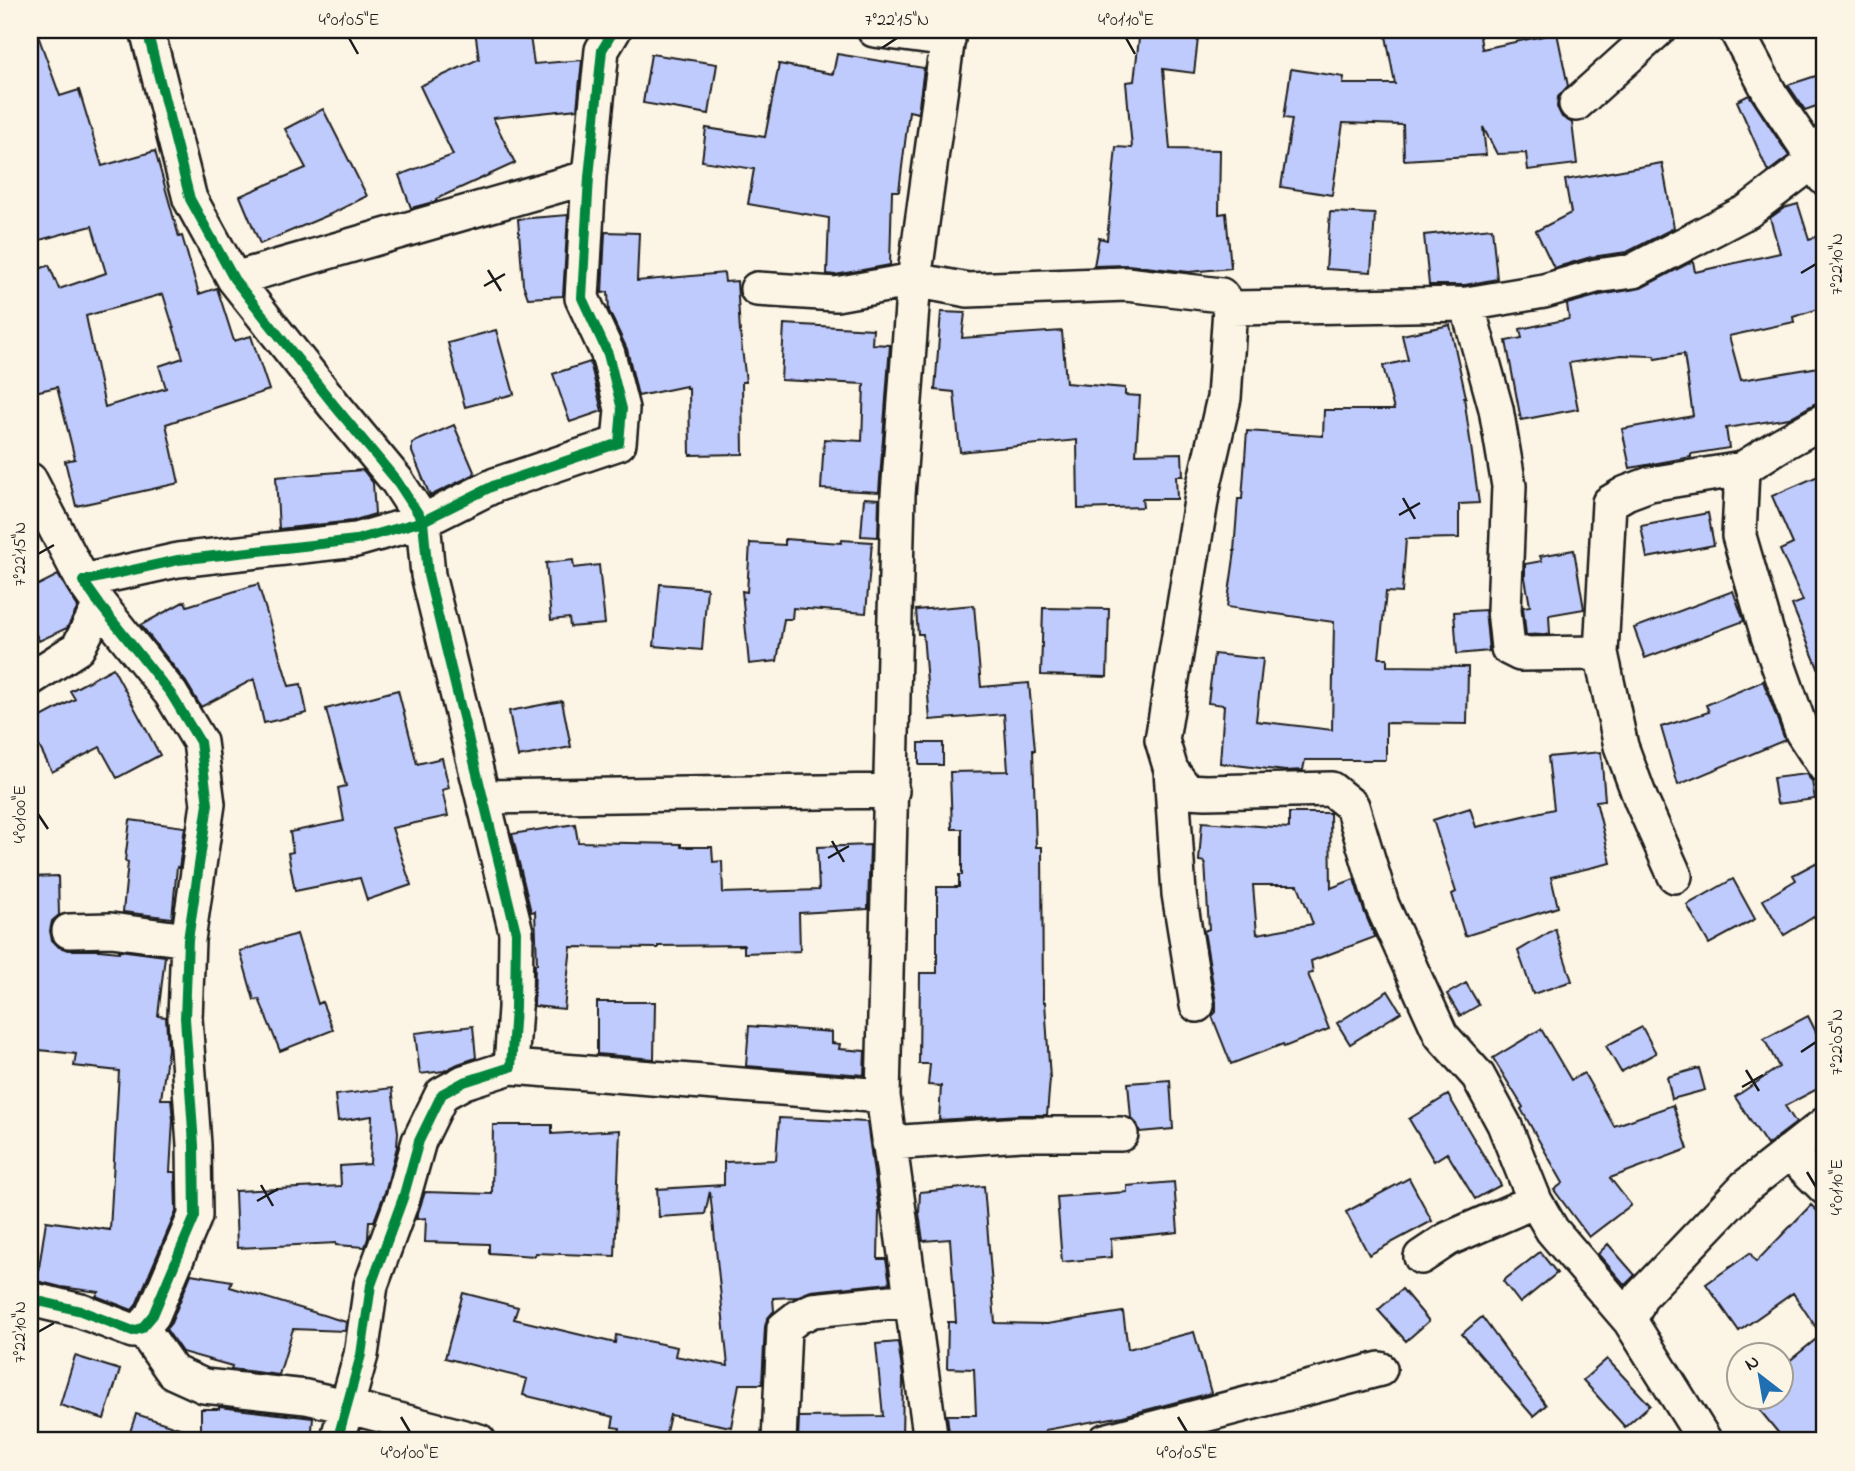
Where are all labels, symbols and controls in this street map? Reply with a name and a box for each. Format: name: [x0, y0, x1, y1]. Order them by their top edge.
text: 4°01'05"E: [319, 8, 379, 34]
text: 7°22'15"N: [865, 8, 929, 34]
text: 4°01'10"E: [1098, 8, 1154, 34]
text: 7°22'10"N: [1825, 233, 1851, 295]
text: 7°22'15"N: [8, 522, 34, 586]
text: 4°01'00"E: [8, 785, 34, 843]
text: 7°22'05"N: [1825, 1009, 1851, 1075]
text: 4°01'10"E: [1825, 1159, 1851, 1215]
text: 7°22'10"N: [8, 1301, 34, 1363]
north arrow: [1726, 1342, 1796, 1412]
text: N: [1740, 1349, 1765, 1378]
text: 4°01'00"E: [381, 1441, 439, 1467]
text: 4°01'05"E: [1157, 1441, 1217, 1467]

